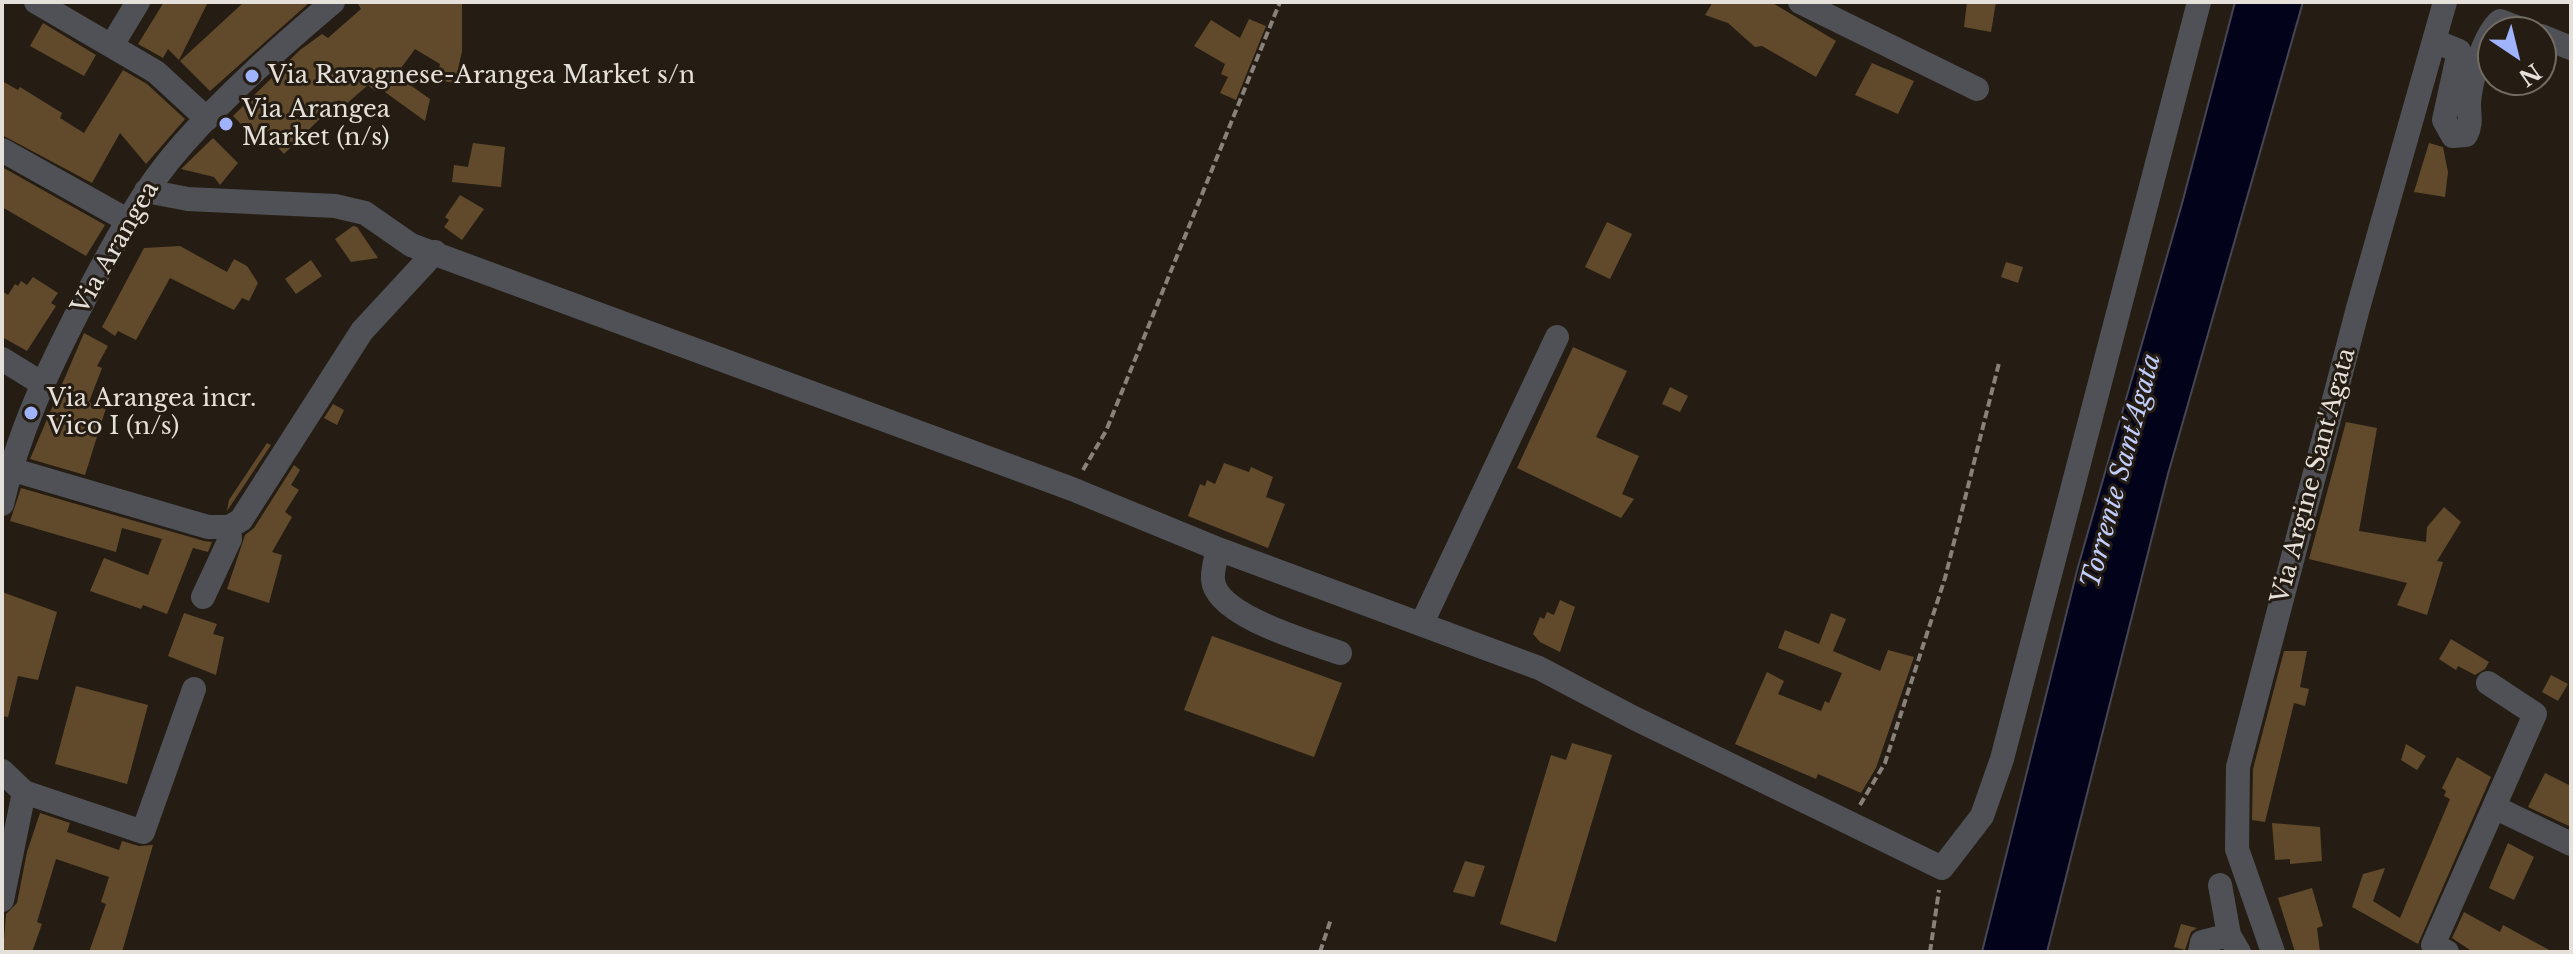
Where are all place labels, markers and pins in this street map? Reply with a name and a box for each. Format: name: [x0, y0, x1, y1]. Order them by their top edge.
place label: Via Ravagnese-Arangea Market s/n: [268, 62, 695, 90]
marker: Via Ravagnese-Arangea Market s/n: [243, 67, 261, 85]
place label: Via Arangea Market (n/s): [242, 96, 390, 152]
marker: Via Arangea Market (n/s): [217, 115, 235, 133]
place label: Via Arangea incr. Vico I (n/s): [47, 385, 256, 441]
marker: Via Arangea incr. Vico I (n/s): [22, 404, 40, 422]

